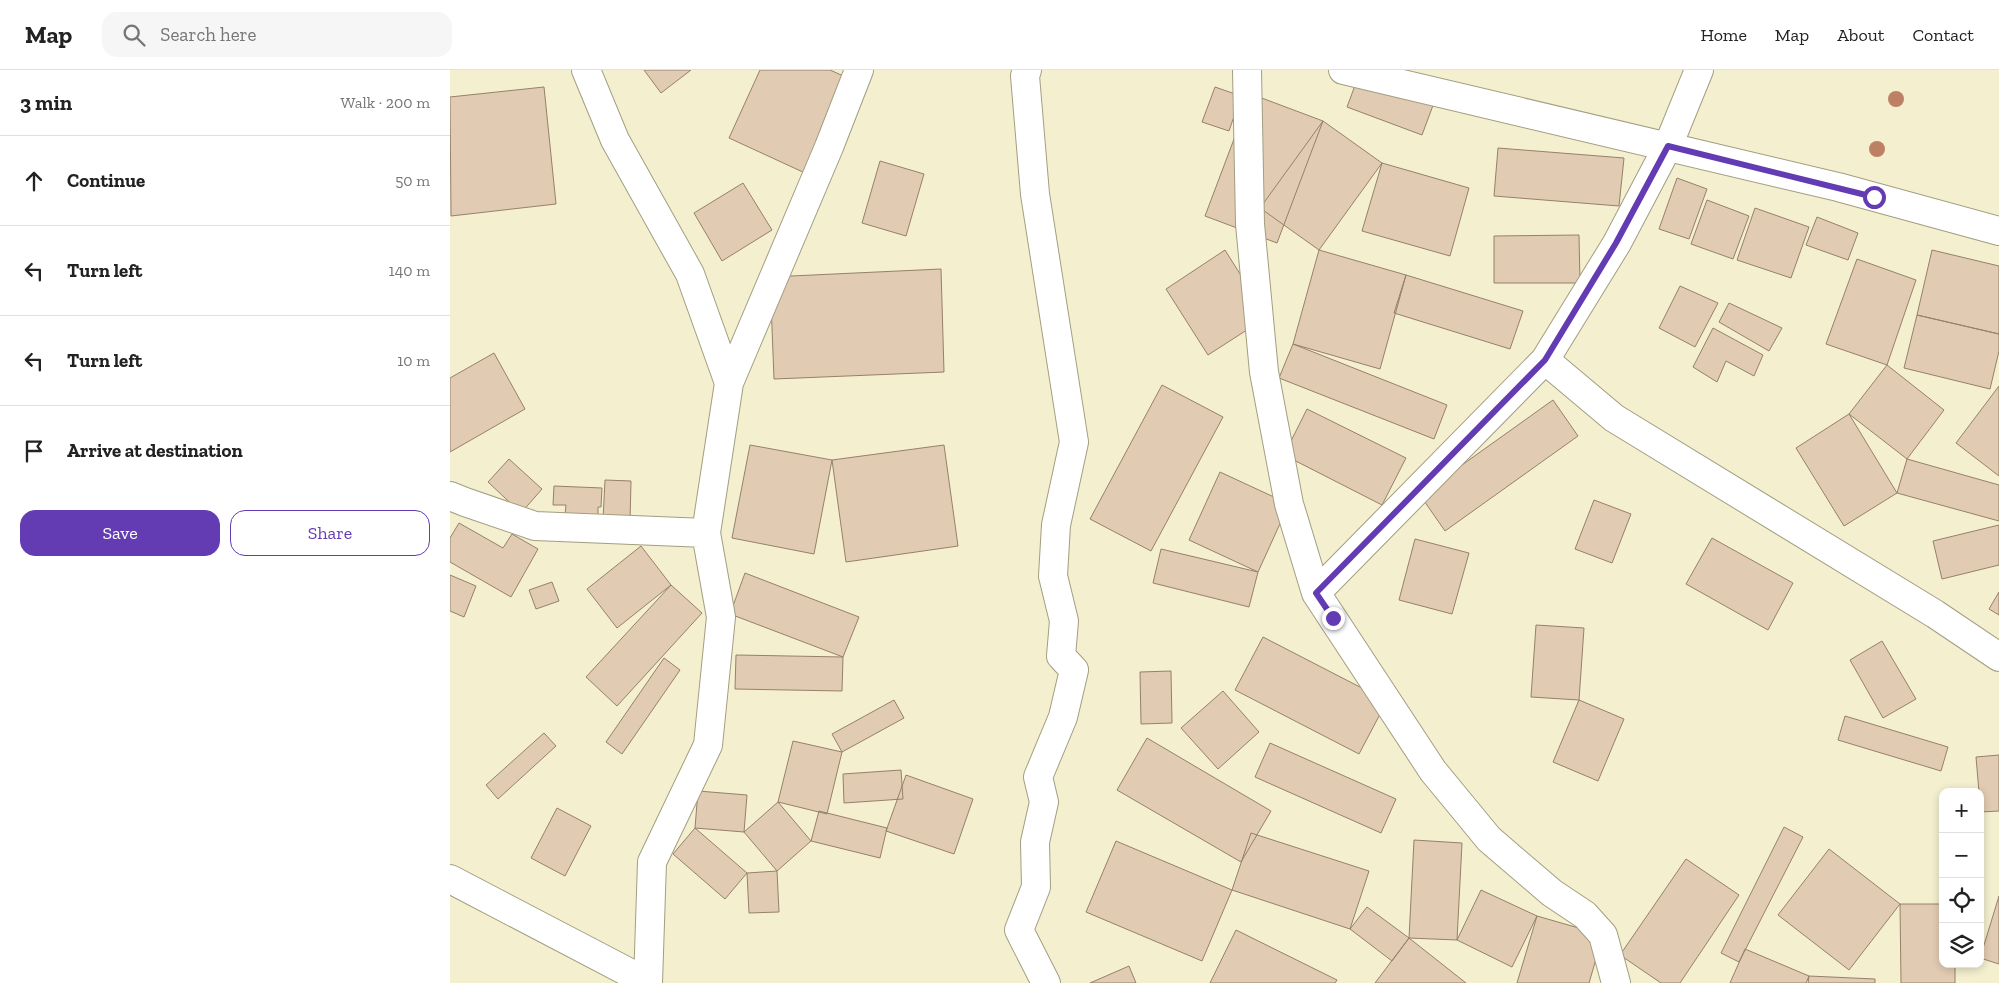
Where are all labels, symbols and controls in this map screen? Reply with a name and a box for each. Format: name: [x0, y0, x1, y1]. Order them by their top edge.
search box: [102, 12, 452, 57]
text: Map: [25, 20, 72, 49]
icon: search: [120, 21, 148, 49]
text: Search here: [160, 23, 257, 46]
text: Home: [1700, 24, 1747, 46]
text: Map: [1775, 24, 1809, 46]
text: About: [1837, 24, 1884, 46]
text: Contact: [1912, 24, 1974, 46]
text: 3 min: [20, 90, 72, 115]
text: Walk · 200 m: [341, 93, 430, 112]
icon: ahead: [20, 167, 48, 195]
text: Continue: [67, 169, 145, 192]
text: 50 m: [395, 171, 430, 190]
route start: [1863, 186, 1886, 209]
icon: left: [20, 257, 48, 285]
text: Turn left: [67, 259, 142, 282]
text: 140 m: [389, 261, 430, 280]
icon: left: [20, 347, 48, 375]
text: Turn left: [67, 349, 142, 372]
text: 10 m: [397, 351, 430, 370]
icon: arrive: [20, 437, 48, 465]
text: Arrive at destination: [67, 439, 243, 462]
button: Save: [20, 510, 220, 556]
button: Share: [230, 510, 430, 556]
route end: [1322, 607, 1345, 630]
map controls: [1939, 788, 1984, 968]
button: +: [1939, 788, 1984, 833]
button: −: [1939, 833, 1984, 878]
button: locate: [1939, 878, 1984, 923]
button: layers: [1939, 923, 1984, 968]

